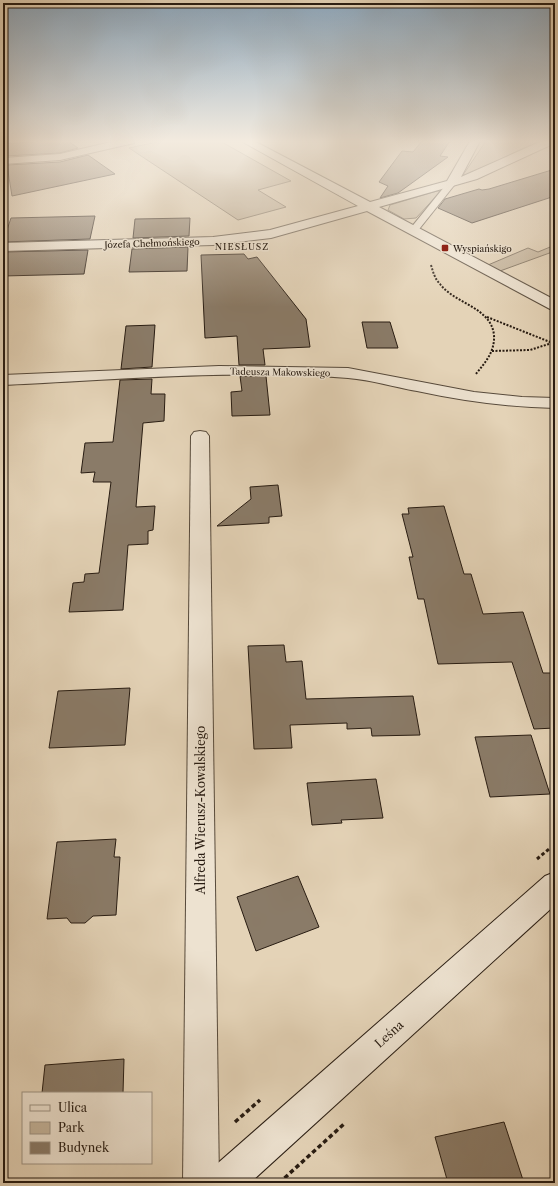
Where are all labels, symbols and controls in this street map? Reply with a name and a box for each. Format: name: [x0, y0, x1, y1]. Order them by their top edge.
street label: Józefa Chełmońskiego: [102, 236, 200, 250]
district label: NIESŁUSZ: [215, 241, 269, 252]
marker: Wyspiańskigo: [440, 243, 450, 253]
place label: Wyspiańskigo: [452, 243, 512, 254]
street label: Tadeusza Makowskiego: [230, 366, 331, 378]
street label: Alfreda Wierusz-Kowalskiego: [193, 726, 208, 895]
street label: Leśna: [371, 1017, 407, 1051]
legend: [22, 1092, 152, 1164]
text: Ulica: [58, 1100, 88, 1115]
text: Park: [58, 1120, 85, 1135]
text: Budynek: [58, 1140, 110, 1155]

